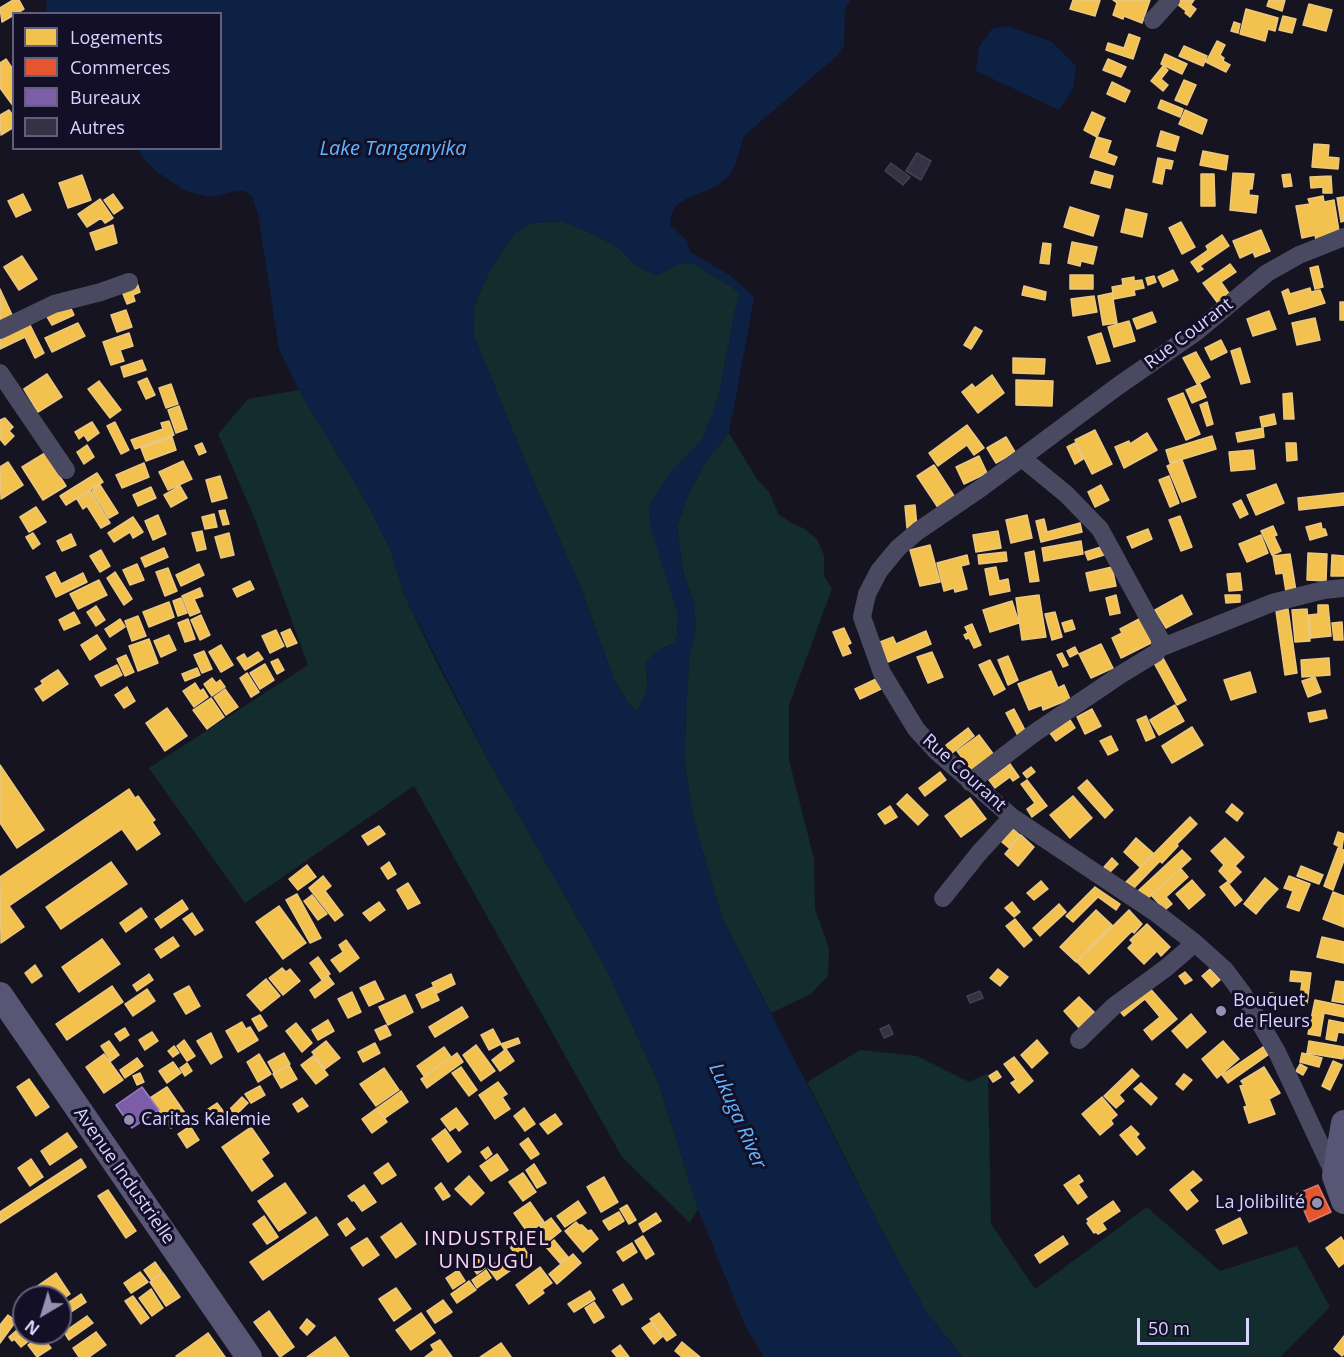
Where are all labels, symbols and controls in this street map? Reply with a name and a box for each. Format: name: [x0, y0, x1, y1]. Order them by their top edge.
legend: [12, 12, 222, 150]
text: Logements: [70, 25, 163, 49]
text: Commerces: [70, 55, 170, 79]
text: Bureaux: [70, 85, 141, 109]
text: Autres: [70, 115, 125, 139]
water label: Lake Tanganyika: [319, 137, 467, 161]
street label: Rue Courant: [1141, 294, 1237, 374]
street label: Rue Courant: [918, 730, 1010, 816]
place label: Bouquet de Fleurs: [1233, 990, 1310, 1032]
marker: Bouquet de Fleurs: [1214, 1004, 1228, 1018]
water label: Lukuga River: [703, 1060, 771, 1172]
street label: Avenue Industrielle: [69, 1104, 179, 1248]
place label: Caritas Kalemie: [141, 1109, 271, 1131]
marker: Caritas Kalemie: [122, 1113, 136, 1127]
place label: La Jolibilité: [1215, 1192, 1305, 1214]
marker: La Jolibilité: [1310, 1196, 1324, 1210]
district label: INDUSTRIEL UNDUGU: [424, 1227, 550, 1274]
north arrow: [12, 1285, 72, 1345]
scale bar: [1140, 1306, 1252, 1344]
text: N: [20, 1315, 44, 1340]
text: 50 m: [1148, 1316, 1190, 1340]

